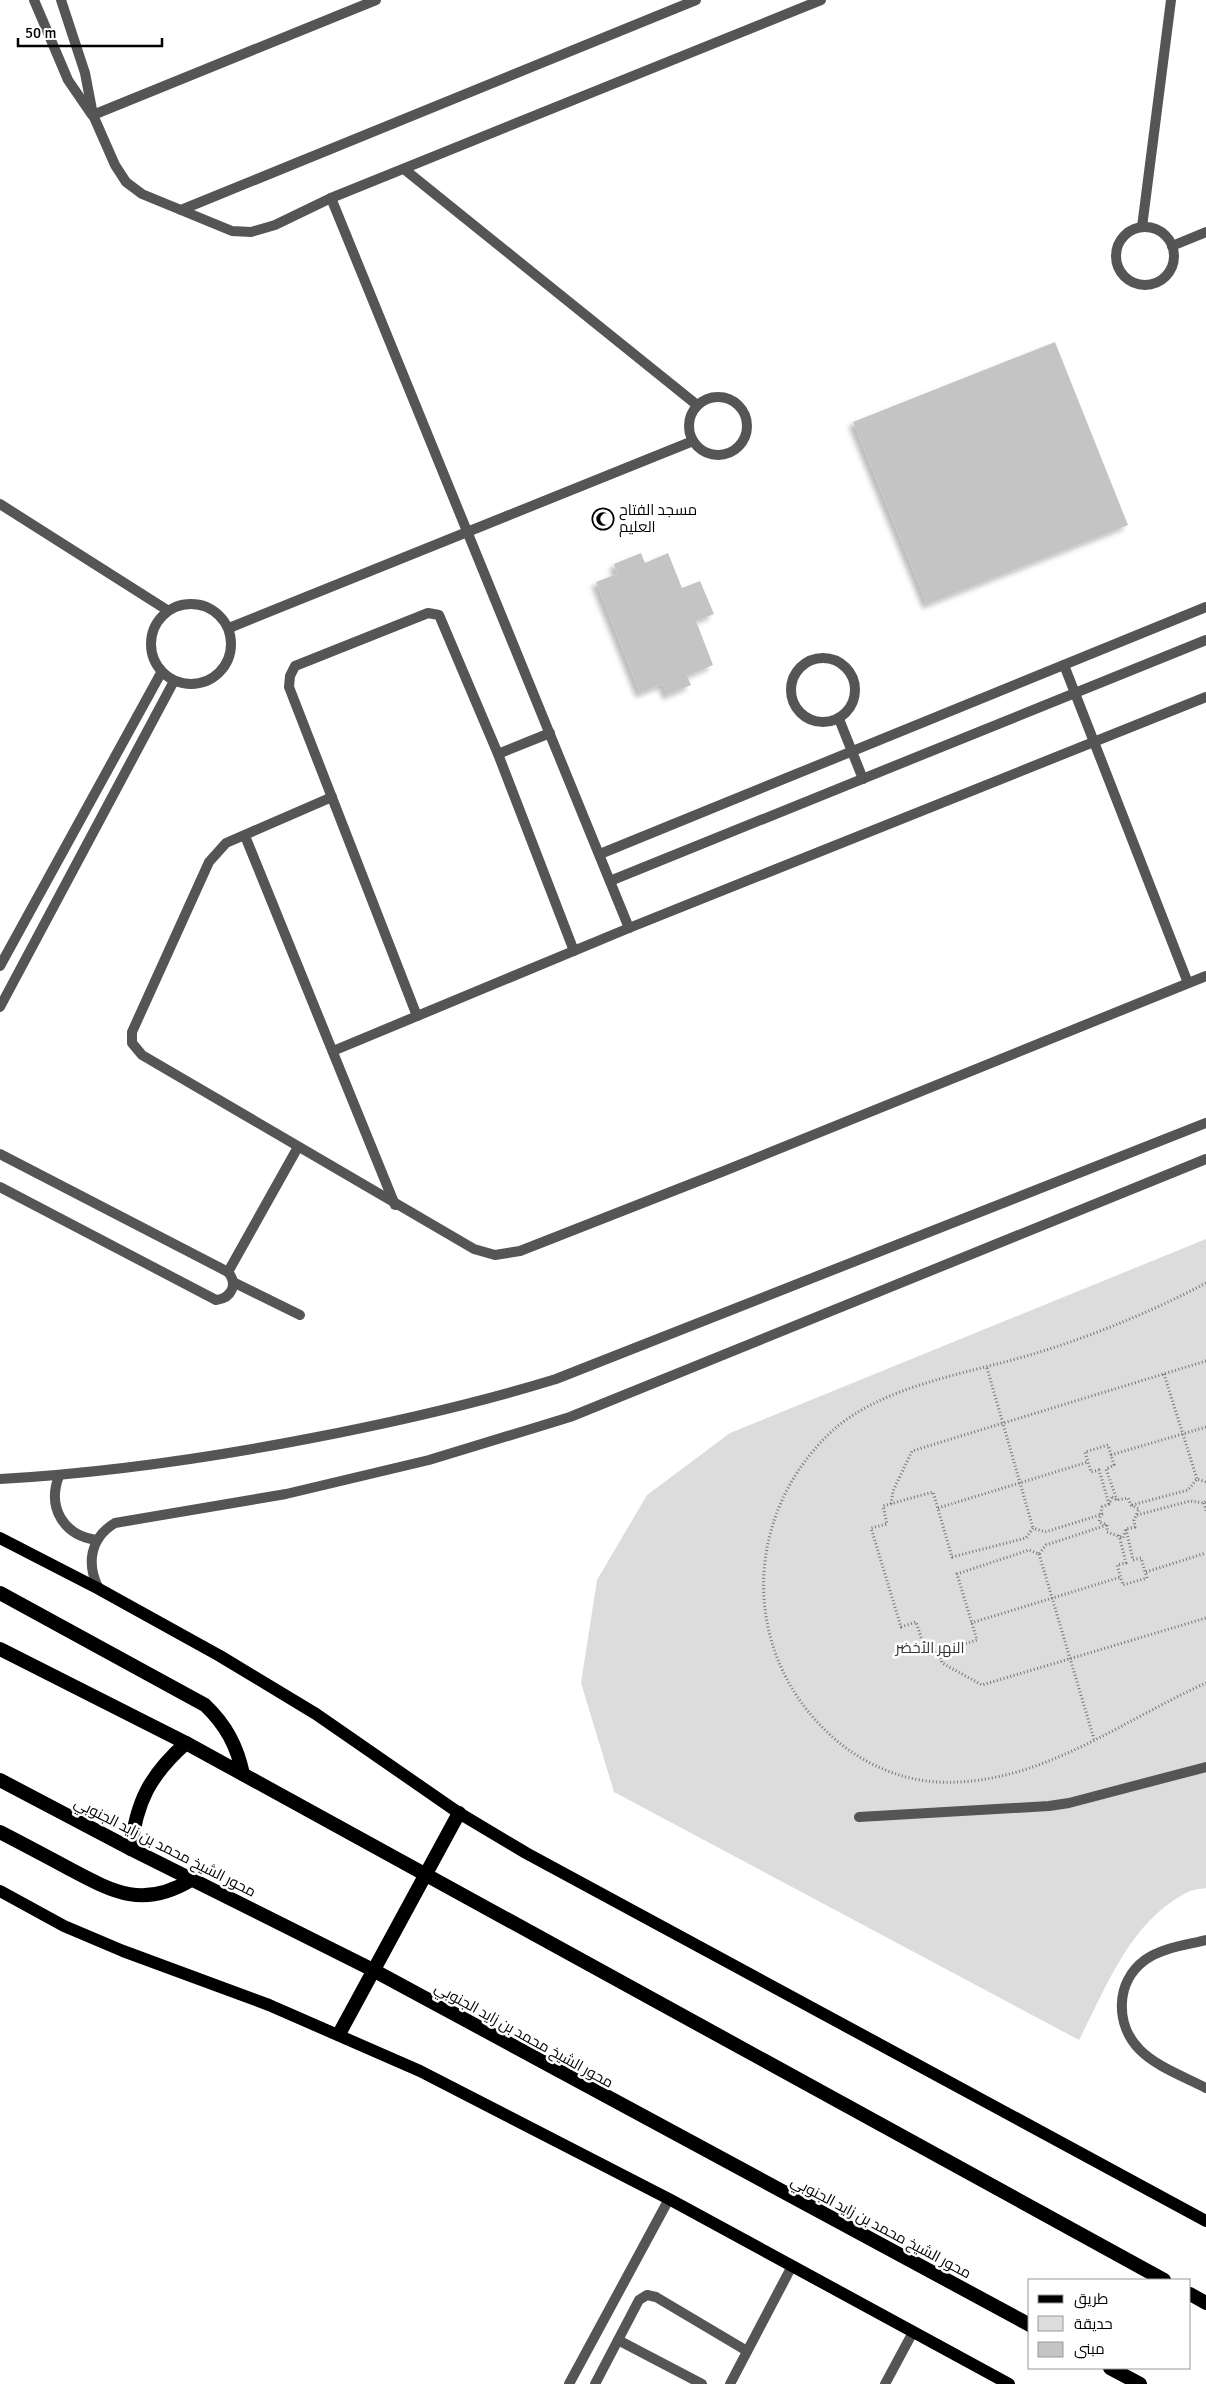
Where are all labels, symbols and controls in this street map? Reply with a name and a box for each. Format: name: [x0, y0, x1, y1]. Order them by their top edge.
scale bar: [18, 15, 161, 47]
text: 50 m: [25, 24, 56, 42]
place label: مسجد الفتاح العليم: [619, 501, 697, 537]
mosque icon: مسجد الفتاح العليم: [591, 507, 615, 531]
park label: النهر الأخضر: [894, 1639, 965, 1658]
street label: محور الشيخ محمد بن زايد الجنوبي: [70, 1793, 259, 1903]
street label: محور الشيخ محمد بن زايد الجنوبي: [430, 1978, 617, 2094]
street label: محور الشيخ محمد بن زايد الجنوبي: [786, 2172, 974, 2285]
legend: [1028, 2279, 1191, 2369]
text: طريق: [1074, 2290, 1108, 2309]
text: حديقة: [1074, 2315, 1113, 2333]
text: مبنى: [1074, 2340, 1105, 2359]

